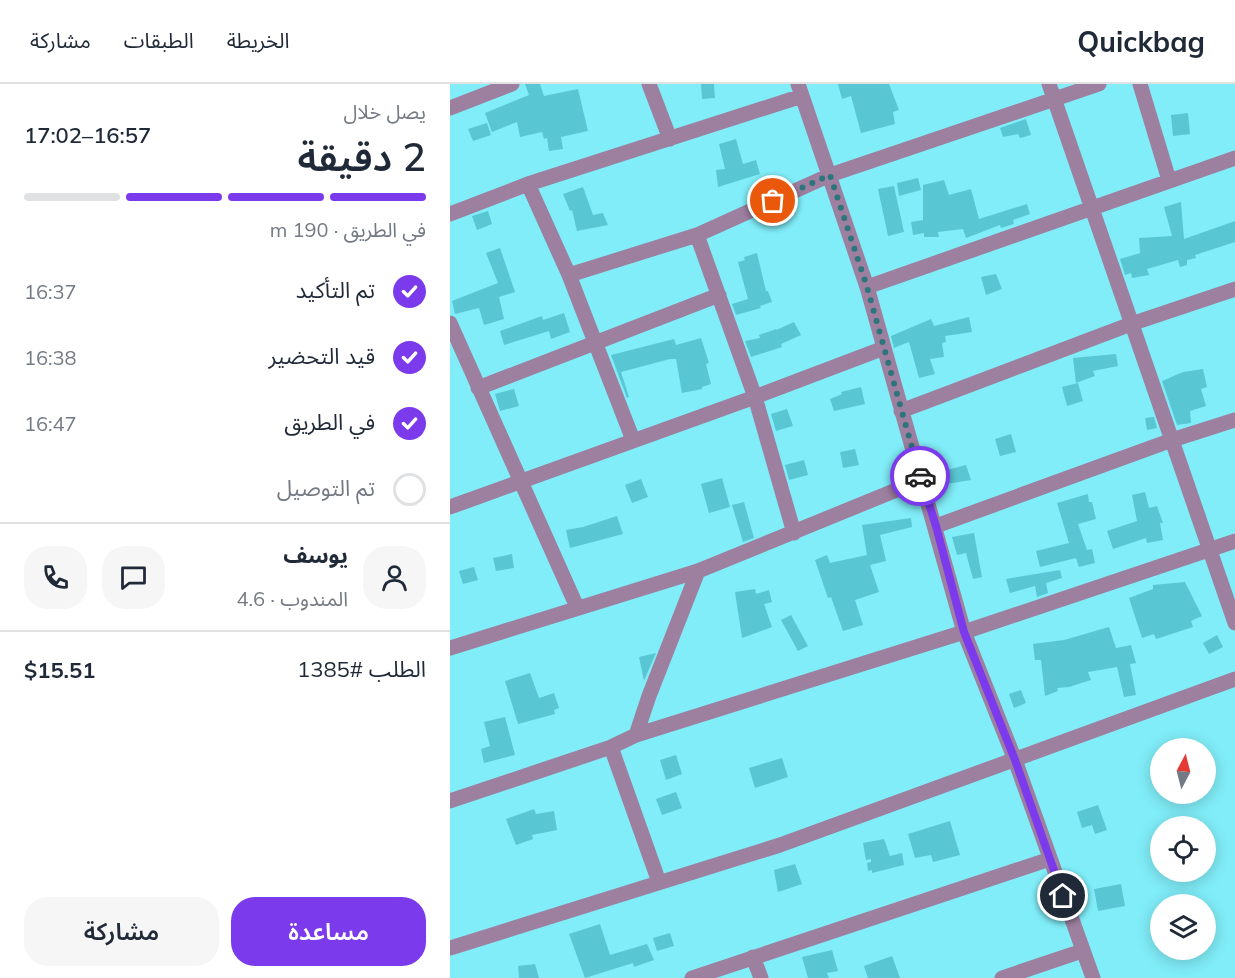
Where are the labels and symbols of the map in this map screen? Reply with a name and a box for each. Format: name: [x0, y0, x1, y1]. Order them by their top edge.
pin: [747, 175, 798, 226]
courier: [890, 446, 950, 506]
north arrow: [1150, 738, 1216, 804]
pin: [1037, 870, 1088, 921]

